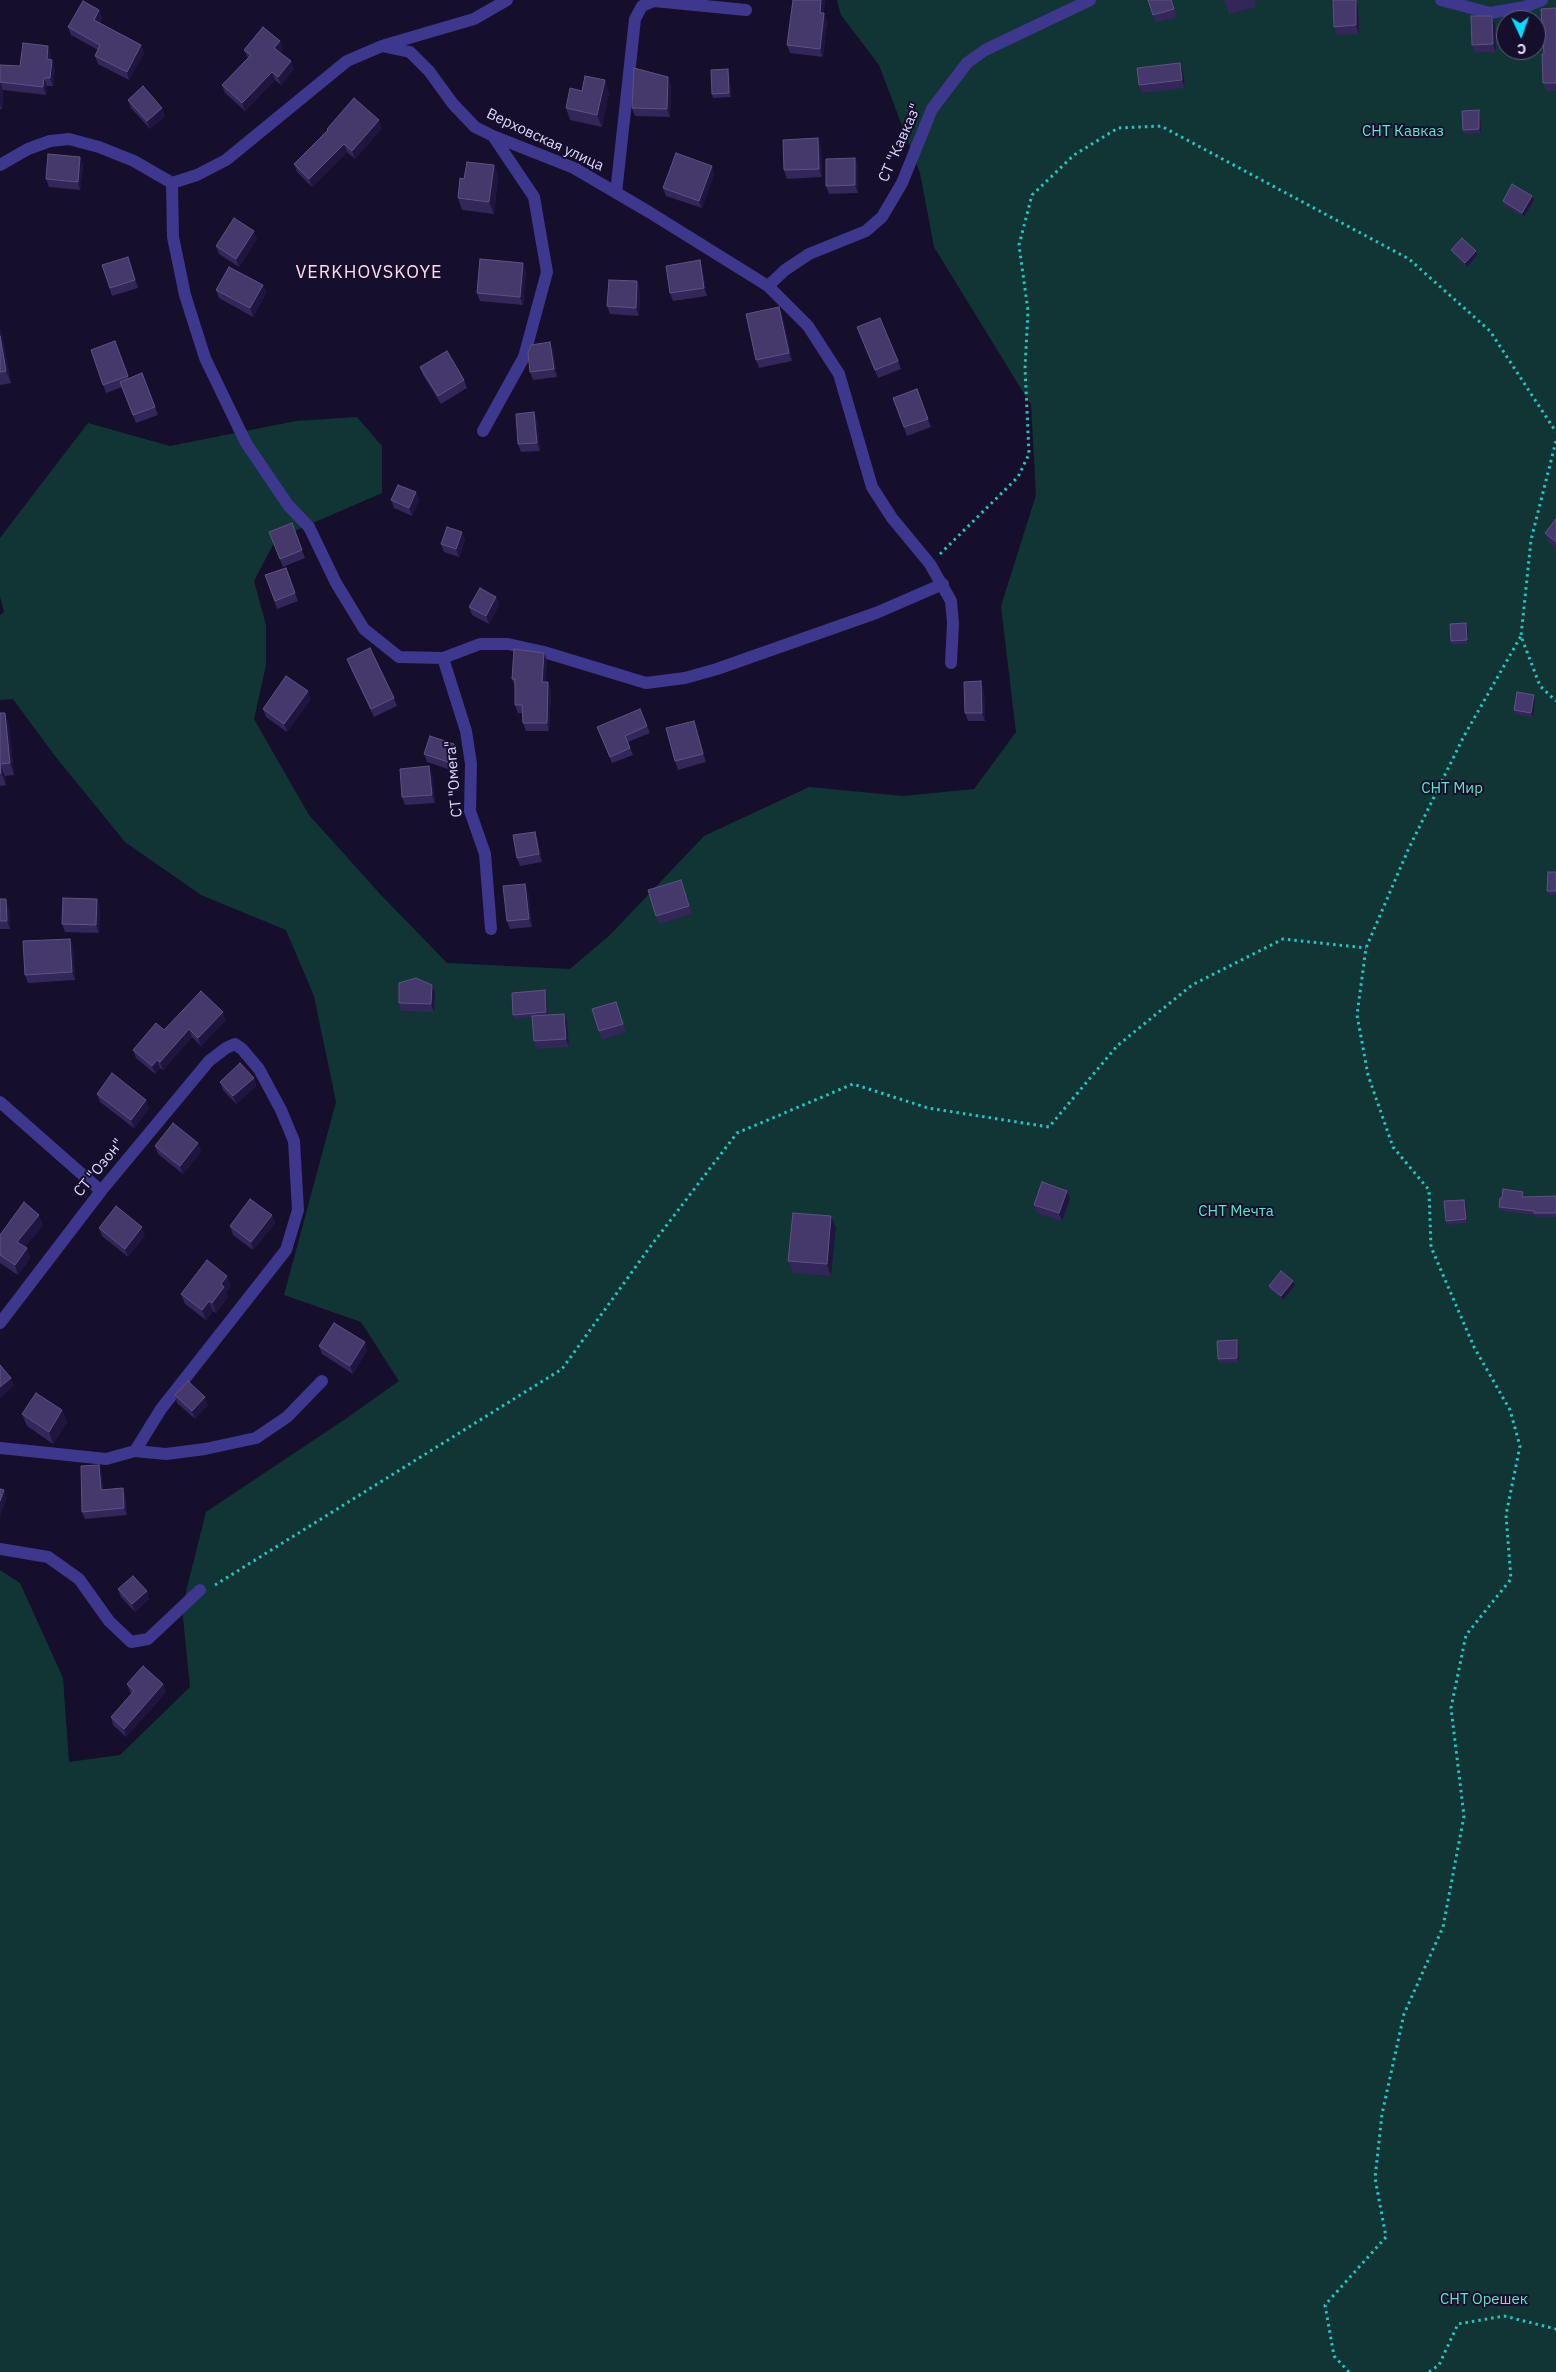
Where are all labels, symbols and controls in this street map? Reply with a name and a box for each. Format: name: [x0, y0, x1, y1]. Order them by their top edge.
north arrow: [1496, 10, 1546, 60]
text: С: [1517, 40, 1527, 58]
street label: СТ "Кавказ": [875, 101, 925, 185]
street label: Верховская улица: [483, 105, 607, 175]
park label: СНТ Кавказ: [1362, 123, 1444, 141]
district label: VERKHOVSKOYE: [294, 262, 444, 284]
street label: СТ "Омега": [442, 740, 466, 818]
park label: СНТ Мир: [1421, 780, 1483, 798]
street label: СТ "Озон": [70, 1135, 128, 1201]
park label: СНТ Мечта: [1198, 1203, 1274, 1221]
park label: СНТ Орешек: [1440, 2291, 1528, 2309]

